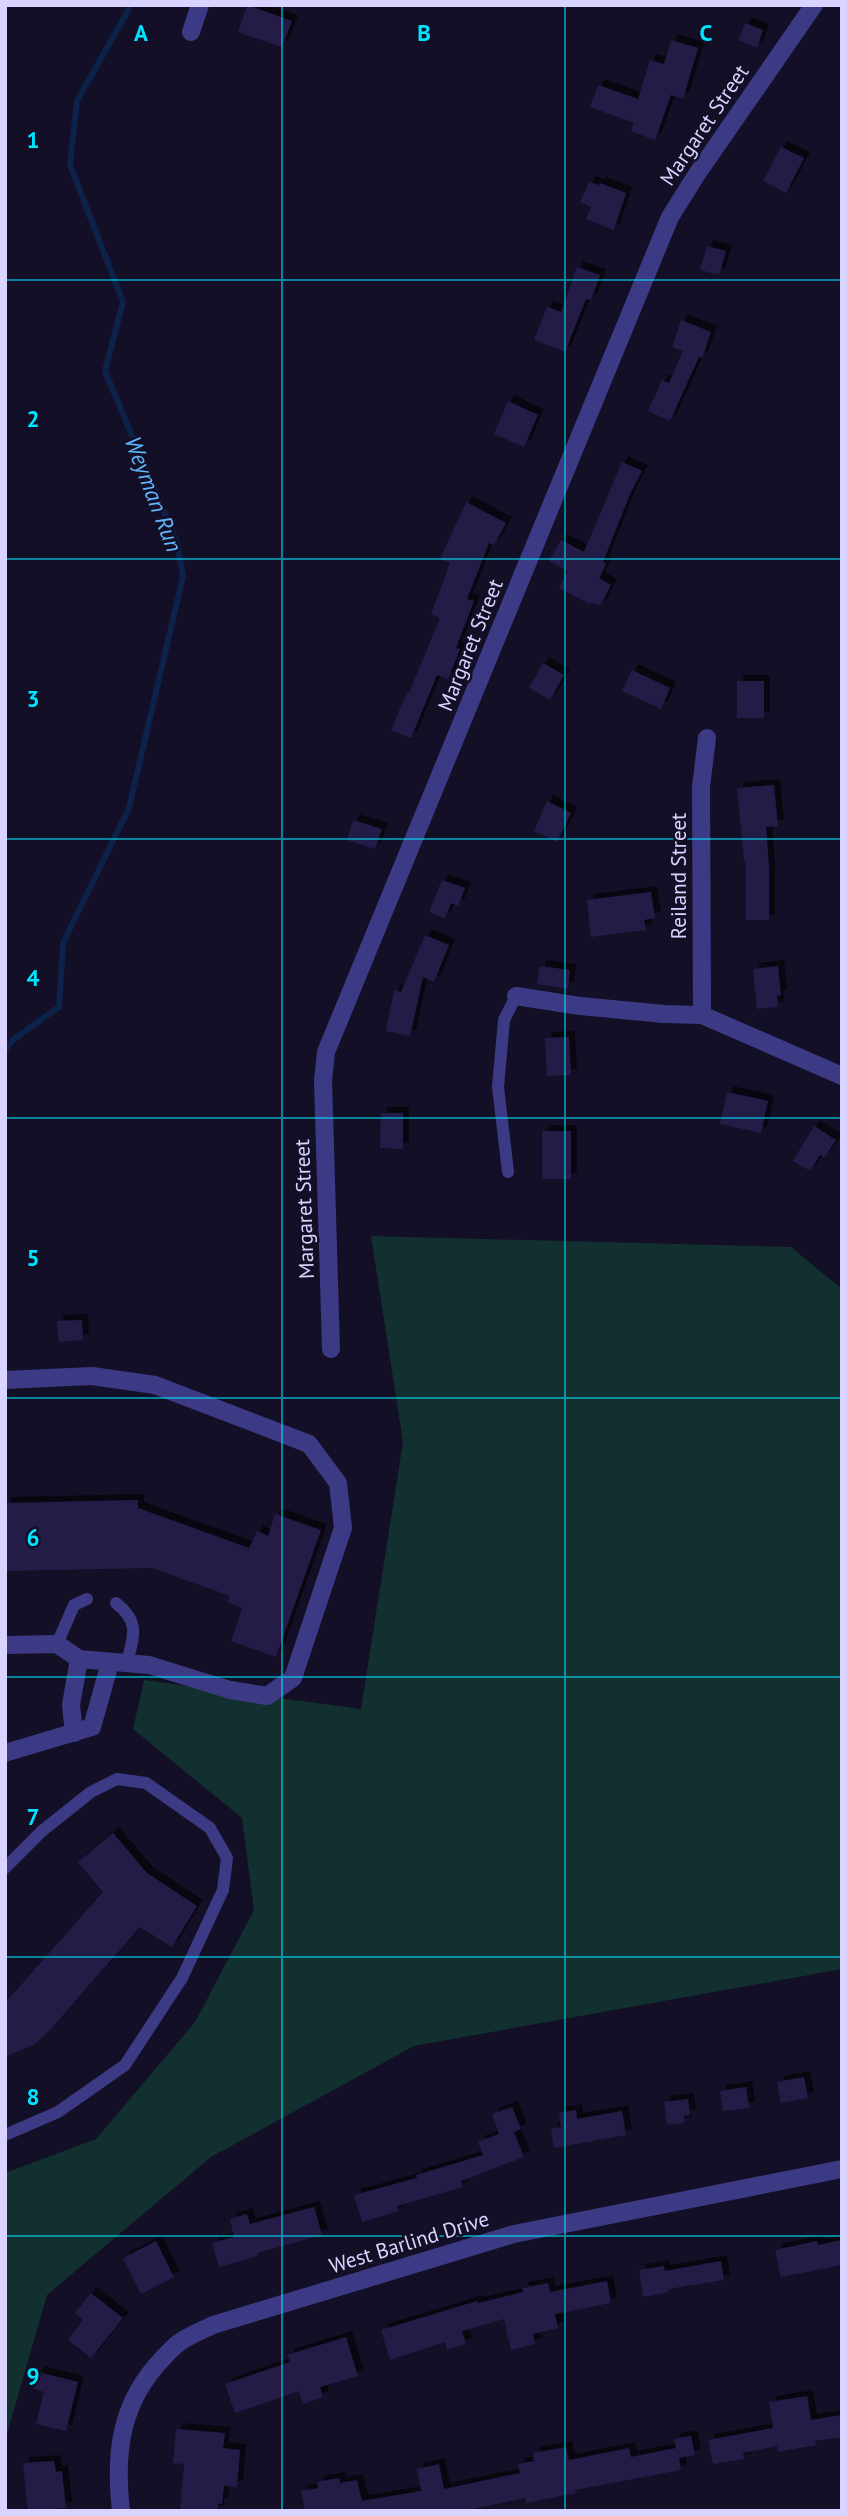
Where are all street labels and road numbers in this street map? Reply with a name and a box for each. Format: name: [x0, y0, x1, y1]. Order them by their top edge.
street label: Margaret Street: [654, 59, 754, 191]
street label: Margaret Street: [431, 575, 509, 715]
street label: Reiland Street: [665, 813, 692, 939]
street label: Margaret Street: [288, 1139, 320, 1279]
street label: West Barlind Drive: [326, 2205, 492, 2279]

